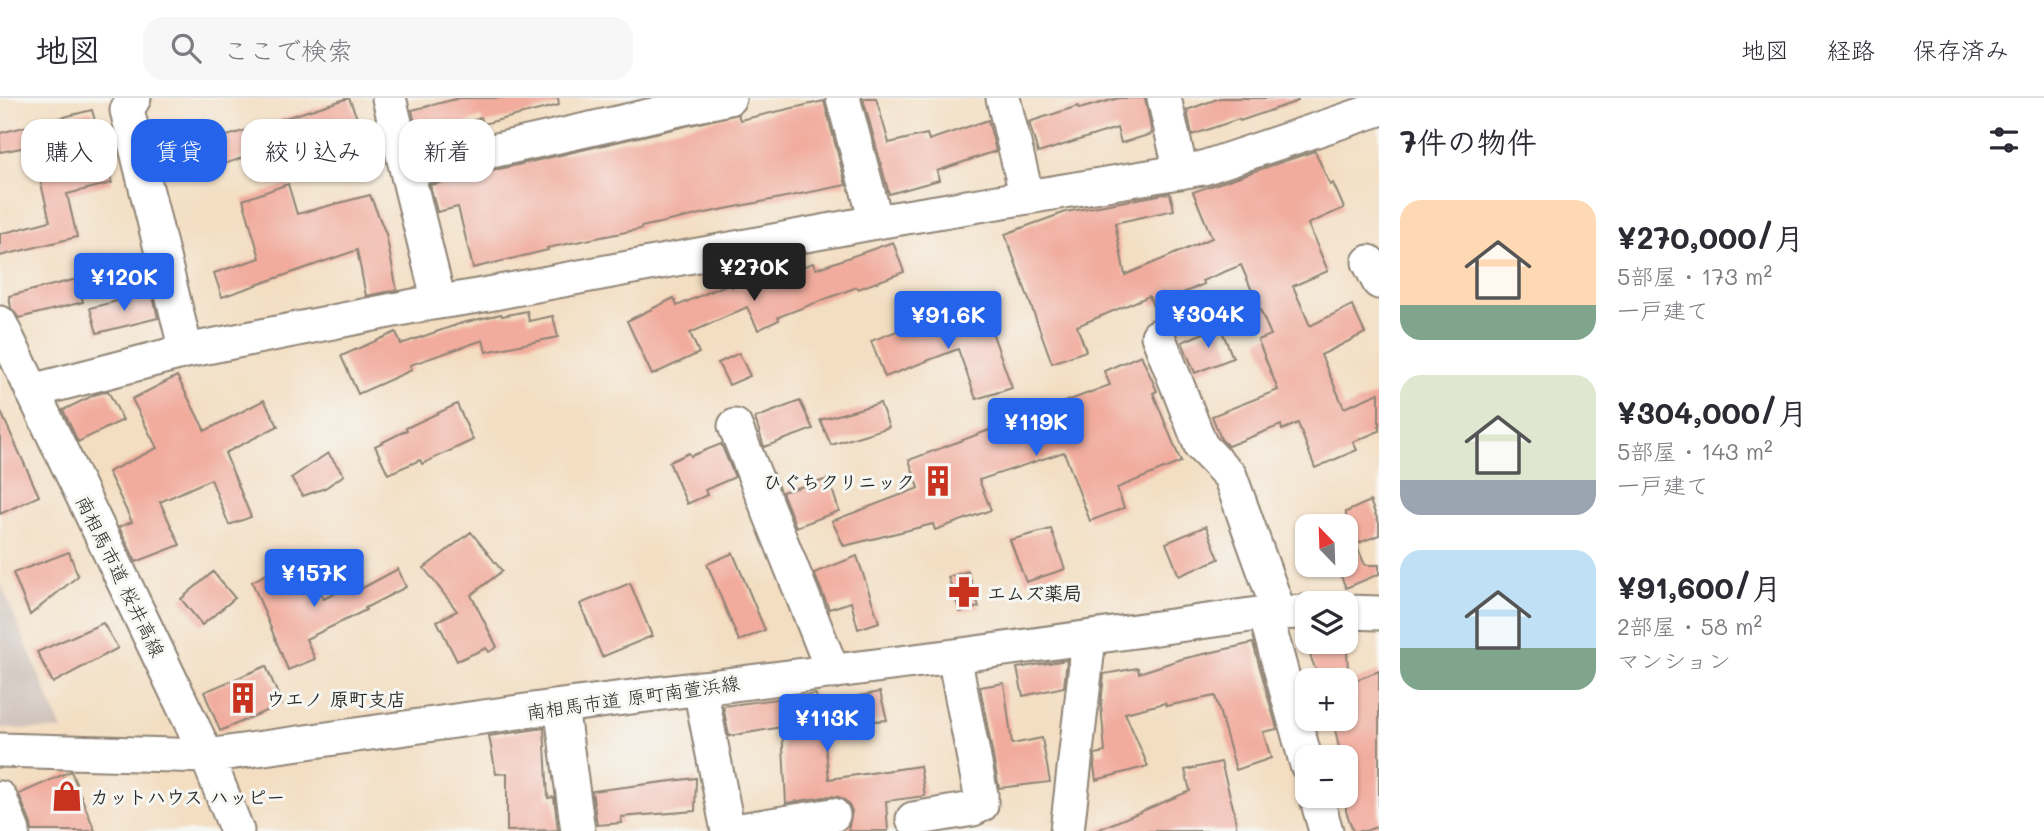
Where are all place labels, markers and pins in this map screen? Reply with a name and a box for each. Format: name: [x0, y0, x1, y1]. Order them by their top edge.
pin: ¥270K: [705, 244, 803, 303]
pin: ¥120K: [75, 254, 173, 313]
pin: ¥304K: [1159, 290, 1257, 350]
pin: ¥91.6K: [891, 292, 1005, 351]
pin: ¥119K: [987, 398, 1085, 458]
building icon: ひぐちクリニック: [921, 464, 955, 498]
place label: ひぐちクリニック: [763, 469, 915, 494]
pin: ¥157K: [265, 550, 363, 609]
pharmacy icon: エムズ薬局: [947, 575, 981, 609]
place label: エムズ薬局: [987, 580, 1082, 605]
building icon: ウエノ 原町支店: [226, 681, 260, 715]
place label: ウエノ 原町支店: [266, 686, 406, 711]
pin: ¥113K: [778, 694, 876, 754]
shop icon: カットハウス ハッピー: [50, 779, 84, 813]
place label: カットハウス ハッピー: [90, 784, 285, 809]

